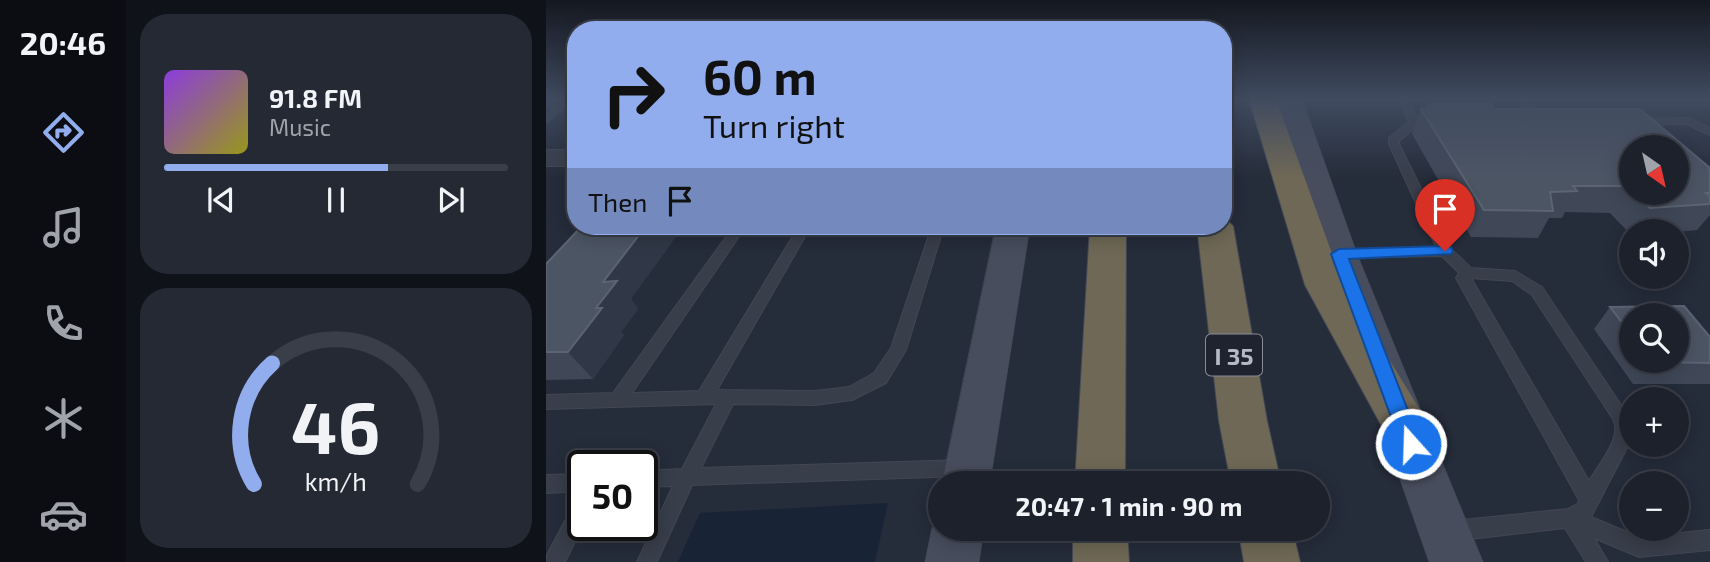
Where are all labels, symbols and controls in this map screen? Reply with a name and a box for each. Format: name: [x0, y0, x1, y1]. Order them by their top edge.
text: 20:46: [20, 23, 106, 61]
text: 60 m: [703, 46, 817, 105]
icon: right: [588, 49, 679, 140]
text: 91.8 FM: [269, 82, 362, 113]
text: Turn right: [703, 106, 845, 144]
icon: directions: [39, 108, 88, 157]
text: Music: [269, 113, 331, 141]
north arrow: [1619, 135, 1689, 205]
map controls: [1619, 135, 1689, 541]
pin: [1415, 179, 1475, 251]
icon: previous: [202, 181, 240, 219]
icon: pause: [317, 181, 355, 219]
icon: next: [432, 181, 470, 219]
icon: arrive: [661, 182, 699, 220]
text: Then: [588, 186, 647, 217]
icon: arrive: [1426, 190, 1464, 228]
icon: music: [39, 203, 88, 252]
button: sound: [1619, 219, 1689, 289]
icon: phone: [39, 299, 88, 348]
button: search: [1619, 303, 1689, 373]
road number: I 35: [1206, 334, 1262, 376]
text: 46: [291, 381, 381, 469]
button: +: [1619, 387, 1689, 457]
icon: climate: [39, 394, 88, 443]
position arrow: [1374, 407, 1448, 481]
speed limit sign: 50: [567, 450, 658, 541]
text: km/h: [305, 466, 367, 496]
button: −: [1619, 471, 1689, 541]
icon: car: [39, 490, 88, 539]
text: 20:47 · 1 min · 90 m: [1016, 490, 1242, 521]

